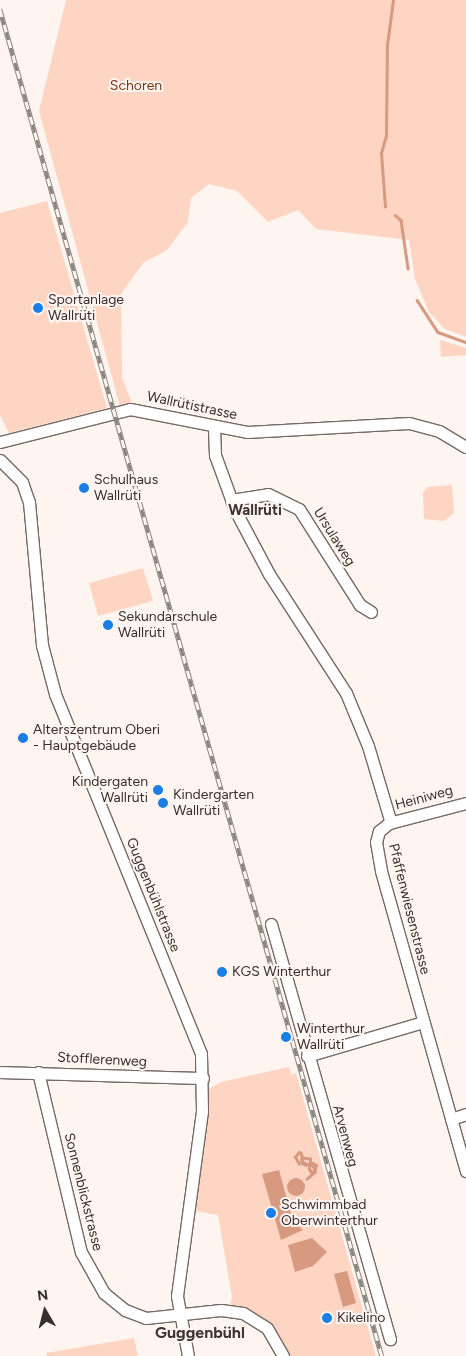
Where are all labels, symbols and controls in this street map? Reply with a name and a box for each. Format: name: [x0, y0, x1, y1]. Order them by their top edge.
park label: Schoren: [110, 78, 162, 94]
place label: Sportanlage Wallrüti: [48, 292, 124, 324]
marker: Sportanlage Wallrüti: [32, 302, 44, 314]
street label: Wallrütistrasse: [145, 388, 239, 424]
place label: Schulhaus Wallrüti: [94, 472, 158, 504]
marker: Schulhaus Wallrüti: [78, 482, 90, 494]
district label: Wallrüti: [228, 502, 282, 520]
street label: Ursulaweg: [309, 505, 359, 569]
place label: Sekundarschule Wallrüti: [118, 609, 217, 642]
marker: Sekundarschule Wallrüti: [102, 619, 114, 631]
place label: Alterszentrum Oberi - Hauptgebäude: [33, 722, 160, 754]
marker: Alterszentrum Oberi - Hauptgebäude: [17, 732, 29, 744]
place label: Kindergaten Wallrüti: [72, 774, 148, 806]
street label: Heiniweg: [393, 782, 455, 814]
marker: Kindergaten Wallrüti: [152, 784, 164, 796]
place label: Kindergarten Wallrüti: [173, 787, 254, 820]
marker: Kindergarten Wallrüti: [157, 797, 169, 809]
street label: Guggenbühlstrasse: [122, 835, 184, 955]
street label: Pfaffenwiesenstrasse: [385, 842, 433, 976]
place label: KGS Winterthur: [232, 964, 331, 980]
marker: KGS Winterthur: [216, 966, 228, 978]
place label: Winterthur Wallrüti: [297, 1021, 365, 1054]
marker: Winterthur Wallrüti: [279, 1030, 293, 1044]
street label: Stofflerenweg: [57, 1049, 147, 1071]
street label: Arvenweg: [329, 1103, 361, 1169]
street label: Sonnenblickstrasse: [60, 1131, 106, 1253]
place label: Schwimmbad Oberwinterthur: [281, 1197, 378, 1230]
marker: Schwimmbad Oberwinterthur: [265, 1207, 277, 1219]
north arrow: [20, 1286, 70, 1336]
text: N: [36, 1286, 49, 1305]
place label: Kikelino: [337, 1310, 385, 1326]
marker: Kikelino: [321, 1312, 333, 1324]
district label: Guggenbühl: [155, 1323, 245, 1343]

